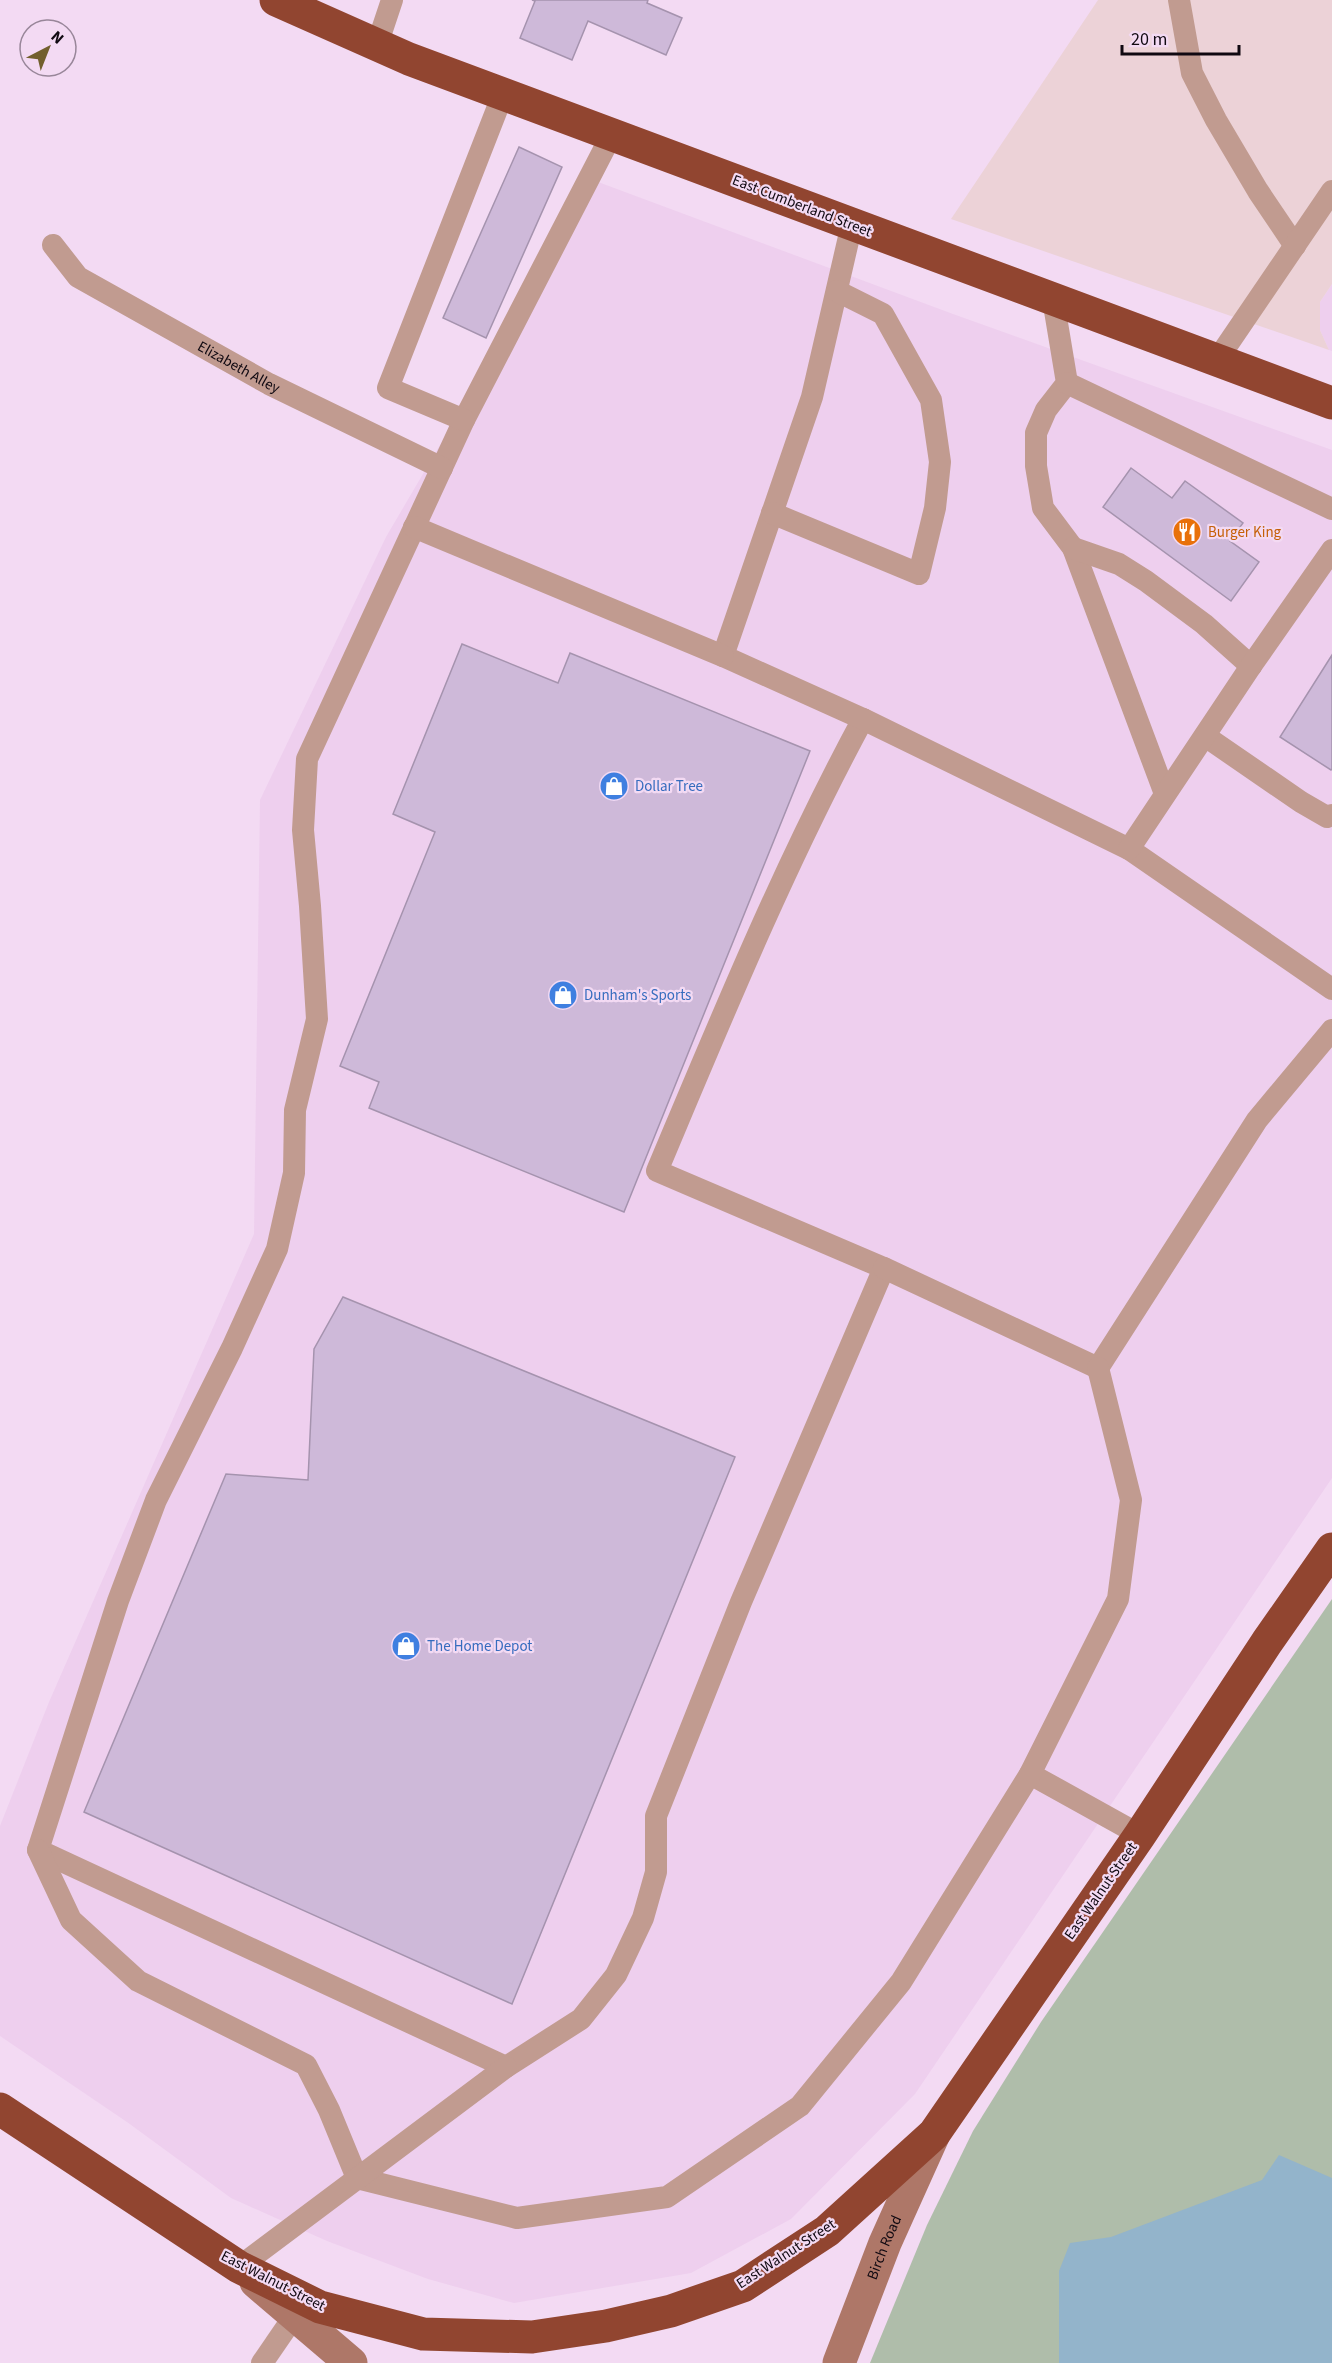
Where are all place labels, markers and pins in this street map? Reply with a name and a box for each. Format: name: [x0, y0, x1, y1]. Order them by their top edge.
restaurant icon: Burger King: [1171, 516, 1203, 548]
place label: Burger King: [1208, 522, 1282, 543]
shop icon: Dollar Tree: [598, 770, 630, 802]
place label: Dollar Tree: [635, 776, 703, 797]
shop icon: Dunham's Sports: [547, 979, 579, 1011]
place label: Dunham's Sports: [584, 985, 691, 1006]
shop icon: The Home Depot: [390, 1630, 422, 1662]
place label: The Home Depot: [427, 1636, 532, 1657]

